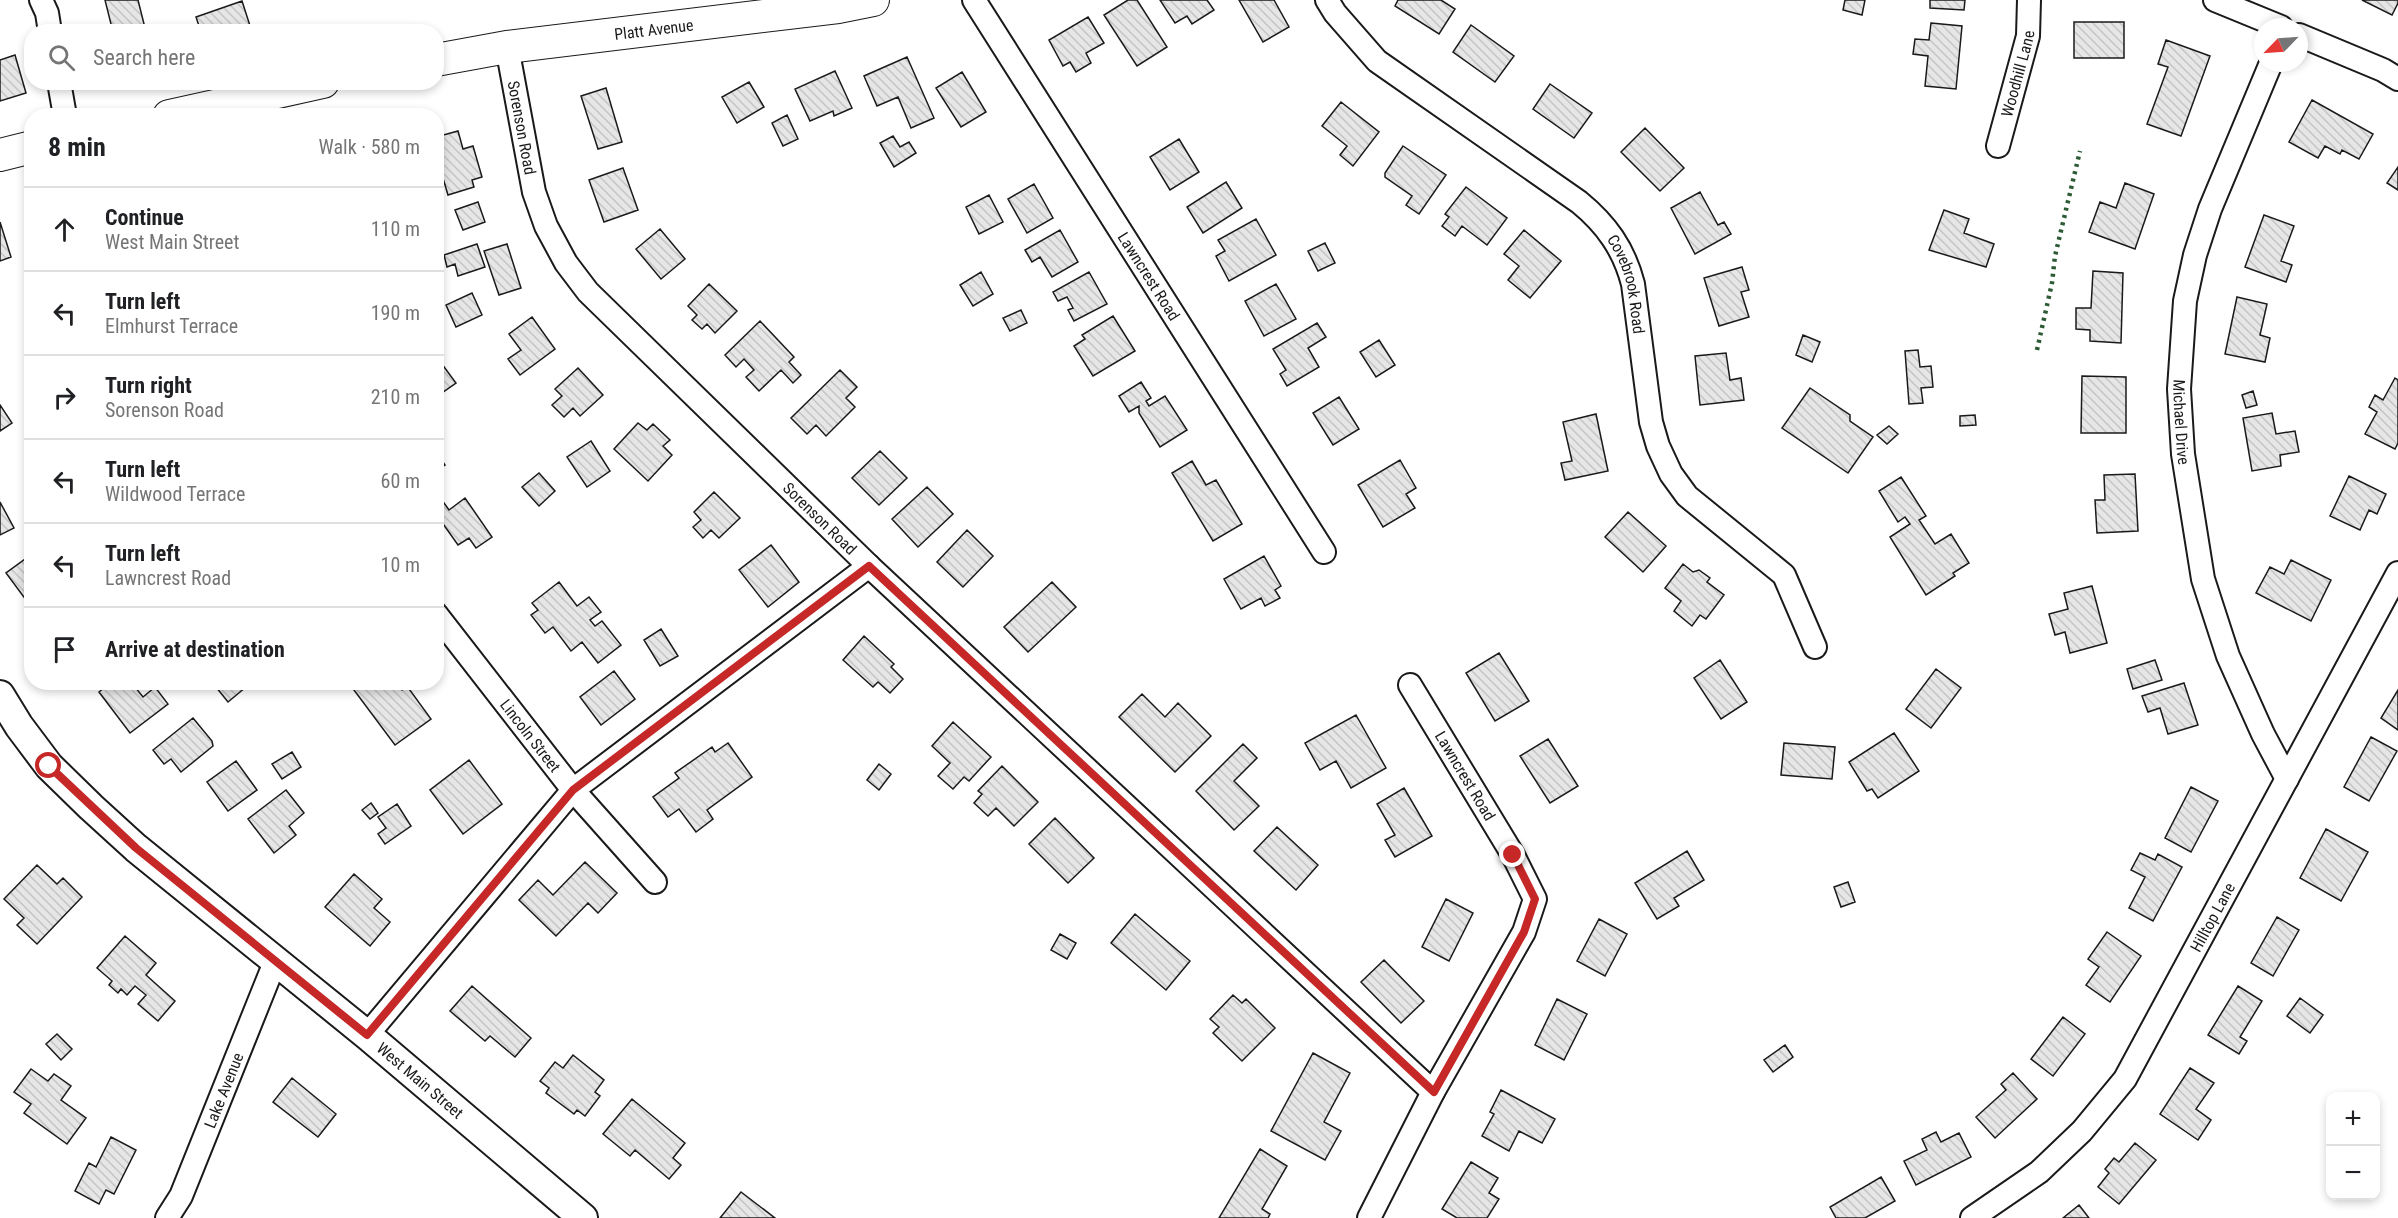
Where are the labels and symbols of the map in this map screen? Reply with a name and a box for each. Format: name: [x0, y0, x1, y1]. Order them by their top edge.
street label: Platt Avenue: [613, 15, 694, 43]
north arrow: [2254, 18, 2308, 72]
street label: Woodhill Lane: [1997, 30, 2038, 119]
street label: Sorenson Road: [504, 79, 540, 176]
street label: Lawncrest Road: [1114, 228, 1184, 324]
street label: Covebrook Road: [1603, 231, 1649, 335]
street label: Michael Drive: [2169, 379, 2194, 466]
street label: Sorenson Road: [779, 478, 861, 558]
street label: Lincoln Street: [496, 695, 565, 776]
street label: Lawncrest Road: [1431, 728, 1499, 824]
route start: [35, 752, 61, 778]
route end: [1499, 841, 1525, 867]
street label: Hilltop Lane: [2186, 879, 2239, 955]
street label: West Main Street: [373, 1038, 468, 1122]
street label: Lake Avenue: [200, 1050, 247, 1131]

